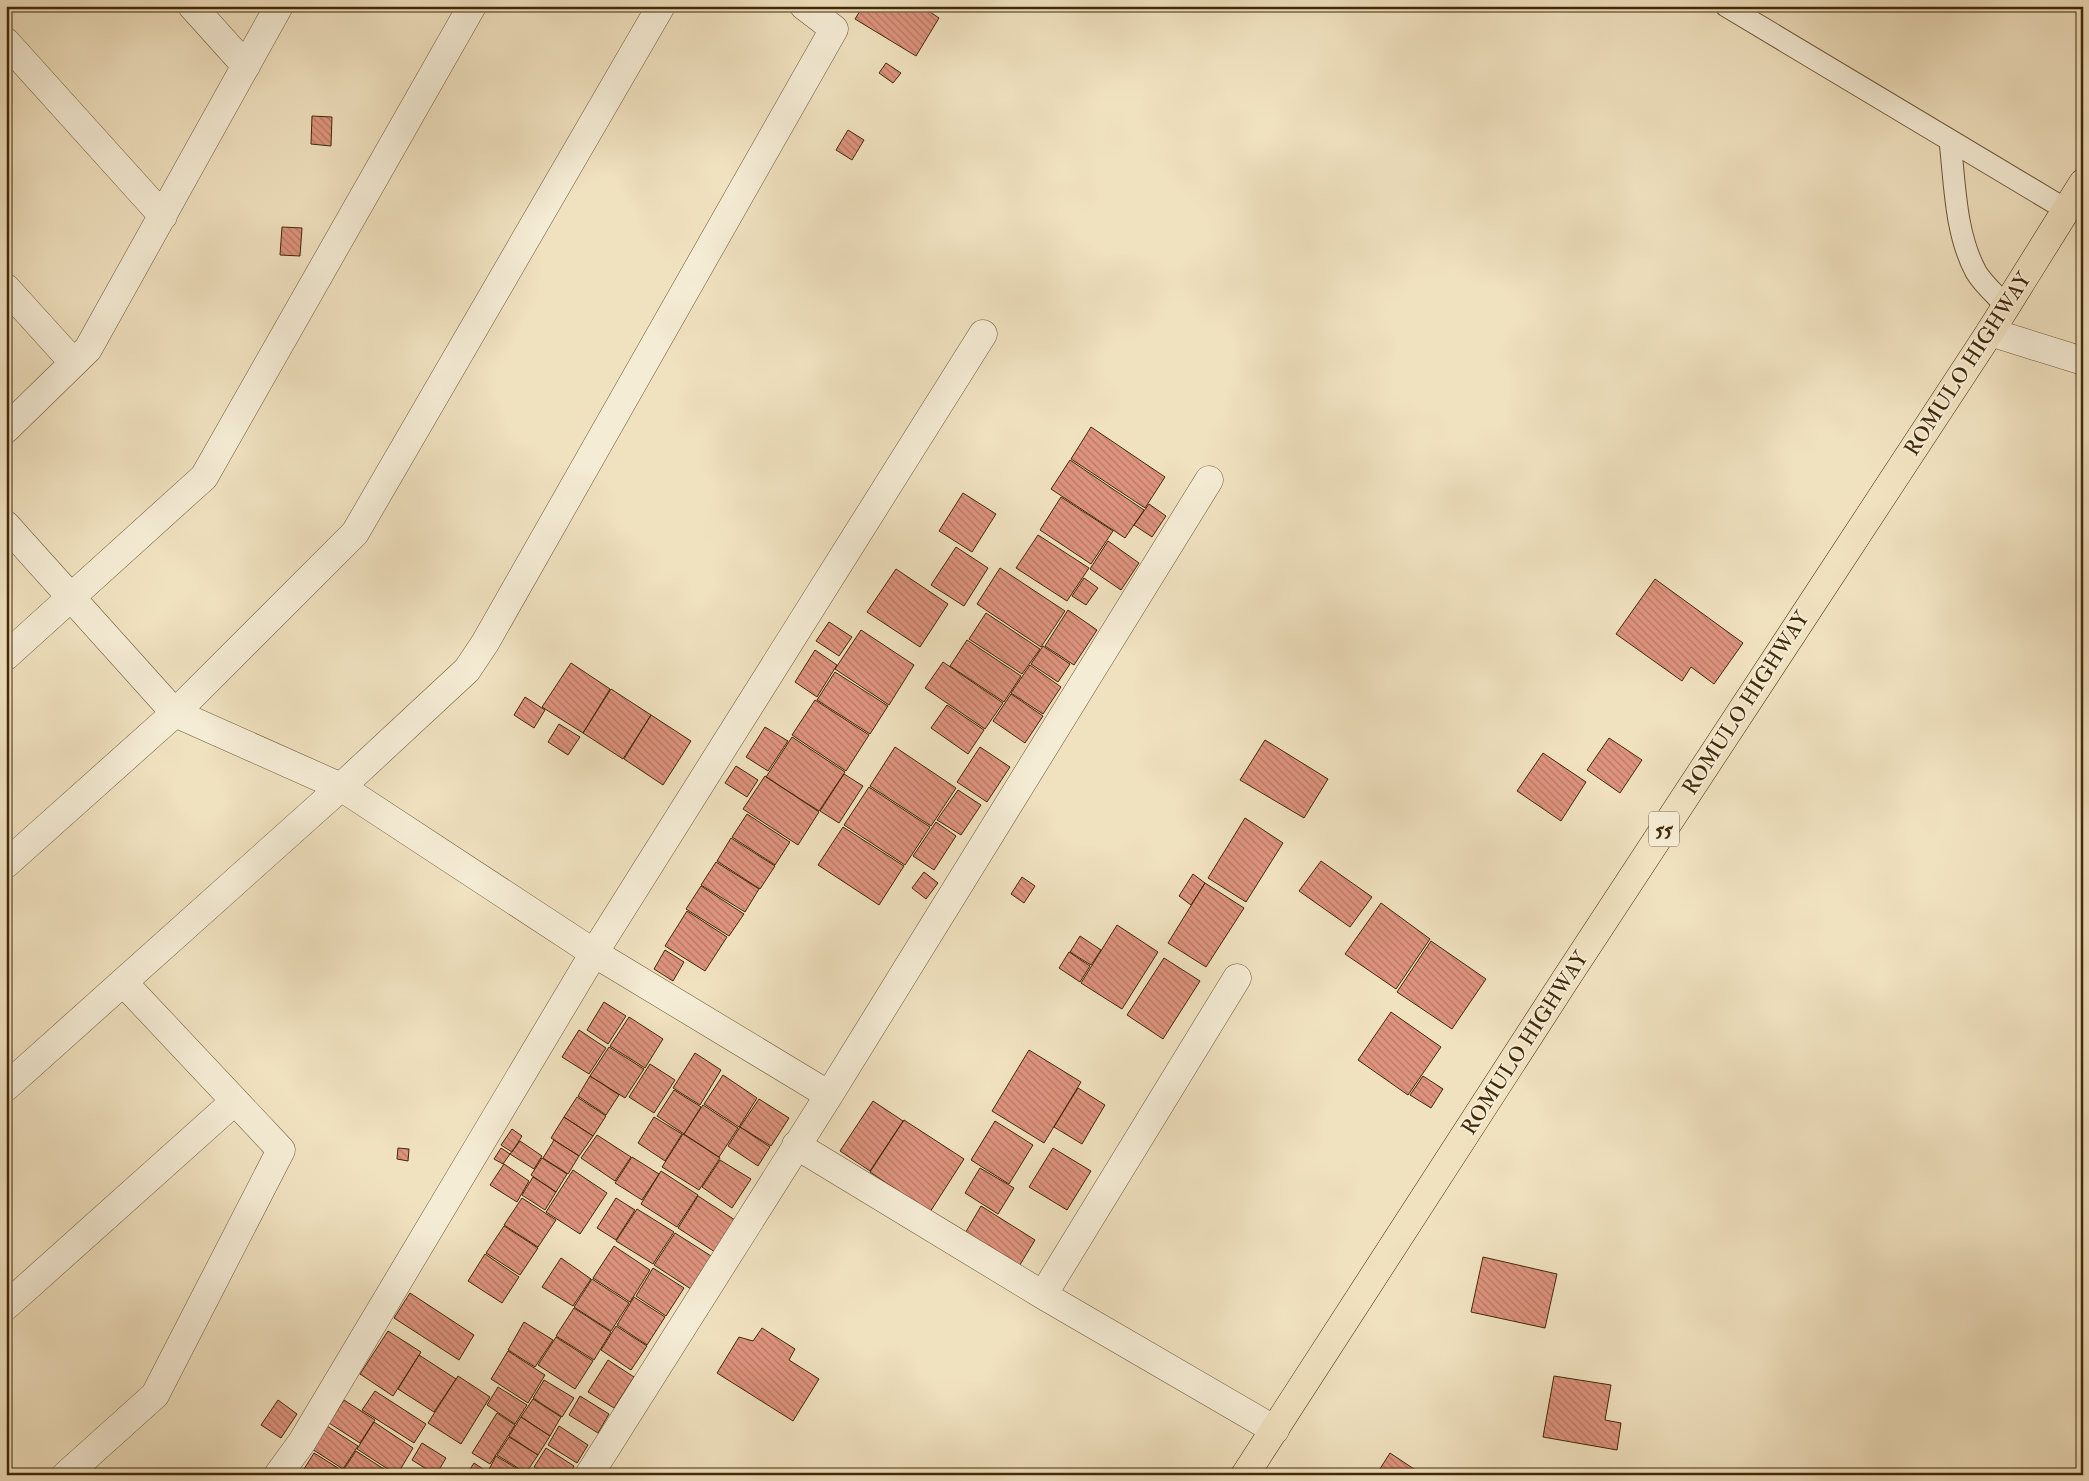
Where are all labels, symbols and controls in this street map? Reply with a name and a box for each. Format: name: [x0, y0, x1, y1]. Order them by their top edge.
street label: ROMULO HIGHWAY: [1898, 267, 2038, 461]
street label: ROMULO HIGHWAY: [1676, 606, 1816, 800]
road number: 55: [1649, 812, 1679, 846]
street label: ROMULO HIGHWAY: [1455, 946, 1595, 1140]

